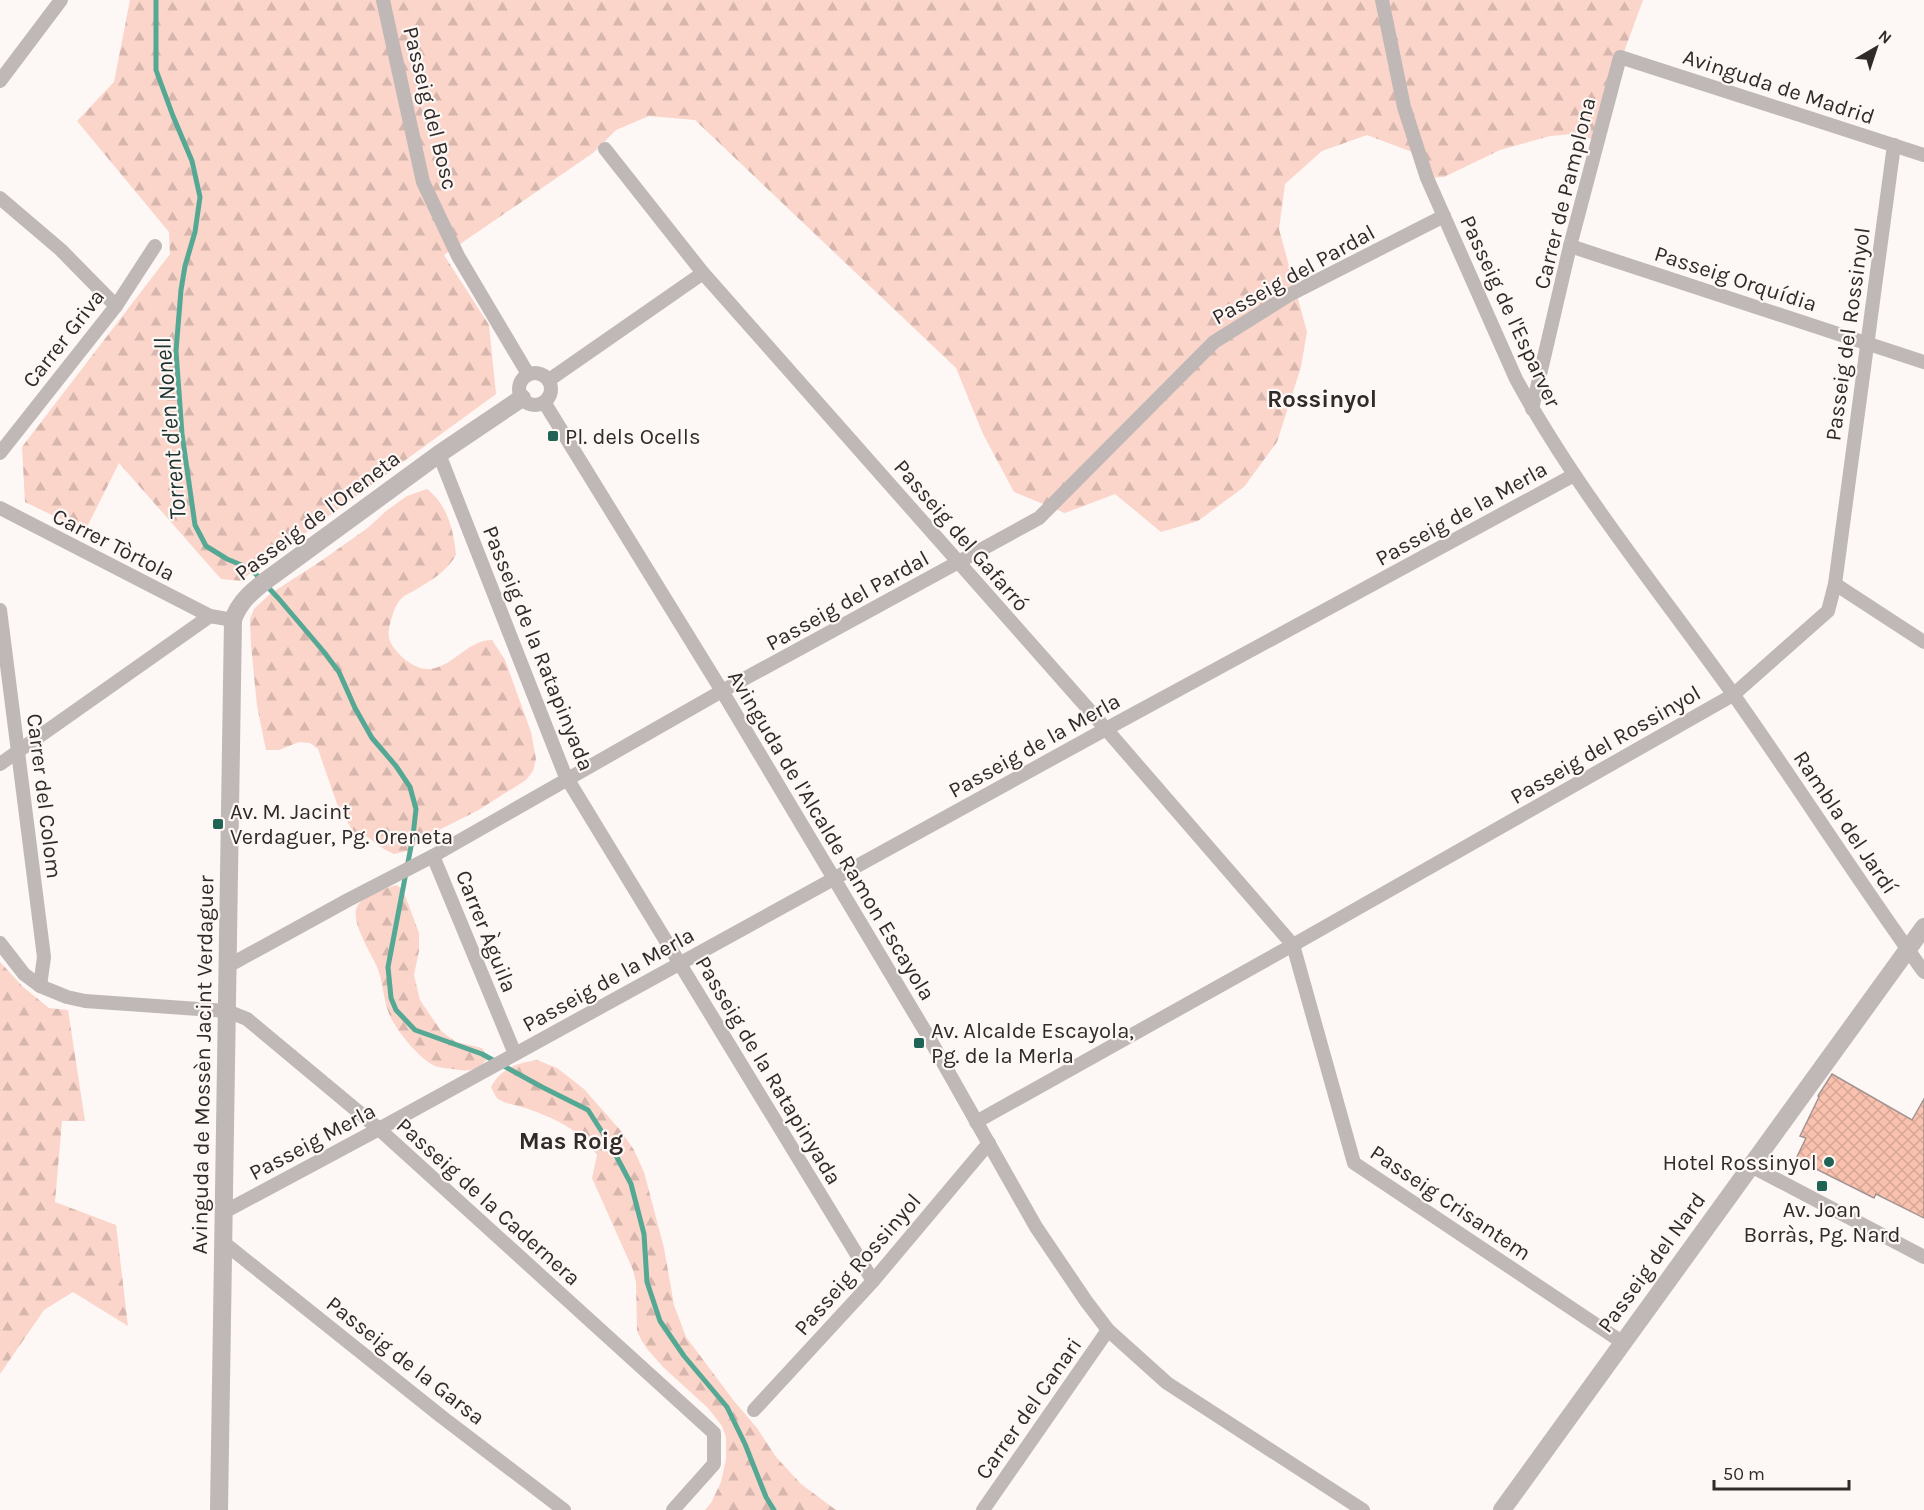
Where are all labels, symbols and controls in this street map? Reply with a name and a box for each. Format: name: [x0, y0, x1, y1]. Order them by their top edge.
north arrow: [1846, 18, 1906, 78]
street label: Passeig del Bosc: [397, 24, 463, 193]
text: N: [1875, 26, 1896, 48]
street label: Avinguda de Madrid: [1680, 44, 1878, 130]
street label: Carrer de Pamplona: [1529, 95, 1601, 292]
street label: Passeig de l'Esparver: [1454, 211, 1566, 412]
street label: Passeig del Pardal: [1208, 219, 1379, 330]
street label: Passeig del Rossinyol: [1820, 226, 1876, 443]
street label: Passeig Orquídia: [1651, 240, 1820, 318]
street label: Carrer Griva: [17, 284, 110, 393]
water label: Torrent d'en Nonell: [148, 337, 192, 521]
district label: Rossinyol: [1267, 385, 1377, 413]
place label: Pl. dels Ocells: [565, 424, 701, 450]
marker: Pl. dels Ocells: [546, 429, 560, 443]
street label: Passeig de l'Oreneta: [230, 445, 405, 586]
street label: Passeig del Gafarró: [888, 454, 1034, 617]
street label: Passeig de la Merla: [1371, 456, 1552, 572]
street label: Carrer Tòrtola: [48, 503, 179, 587]
street label: Passeig de la Ratapinyada: [477, 522, 599, 775]
street label: Passeig del Pardal: [762, 545, 933, 656]
street label: Avinguda de l'Alcalde Ramon Escayola: [722, 666, 940, 1005]
street label: Passeig del Rossinyol: [1506, 680, 1705, 810]
street label: Passeig de la Merla: [944, 688, 1125, 804]
street label: Carrer del Colom: [21, 712, 67, 880]
street label: Rambla del Jardí: [1788, 746, 1903, 899]
place label: Av. M. Jacint Verdaguer, Pg. Oreneta: [230, 799, 453, 850]
marker: Av. M. Jacint Verdaguer, Pg. Oreneta: [211, 817, 225, 831]
street label: Carrer Àguila: [450, 866, 523, 996]
street label: Avinguda de Mossèn Jacint Verdaguer: [187, 875, 219, 1255]
street label: Passeig de la Merla: [518, 922, 699, 1038]
street label: Passeig de la Ratapinyada: [689, 951, 847, 1190]
place label: Av. Alcalde Escayola, Pg. de la Merla: [931, 1018, 1134, 1069]
marker: Av. Alcalde Escayola, Pg. de la Merla: [912, 1036, 926, 1050]
street label: Passeig Merla: [245, 1098, 380, 1186]
street label: Passeig de la Cadernera: [391, 1112, 586, 1291]
district label: Mas Roig: [519, 1127, 623, 1155]
street label: Passeig Crisantem: [1365, 1139, 1536, 1266]
place label: Hotel Rossinyol: [1662, 1150, 1817, 1176]
marker: Hotel Rossinyol: [1822, 1155, 1836, 1169]
marker: Av. Joan Borràs, Pg. Nard: [1815, 1179, 1829, 1193]
street label: Passeig del Nard: [1592, 1187, 1711, 1338]
street label: Passeig Rossinyol: [789, 1188, 927, 1341]
place label: Av. Joan Borràs, Pg. Nard: [1744, 1197, 1901, 1248]
street label: Passeig de la Garsa: [321, 1291, 490, 1431]
street label: Carrer del Canari: [970, 1333, 1087, 1485]
scale bar: [1714, 1453, 1849, 1491]
text: 50 m: [1723, 1463, 1765, 1485]

